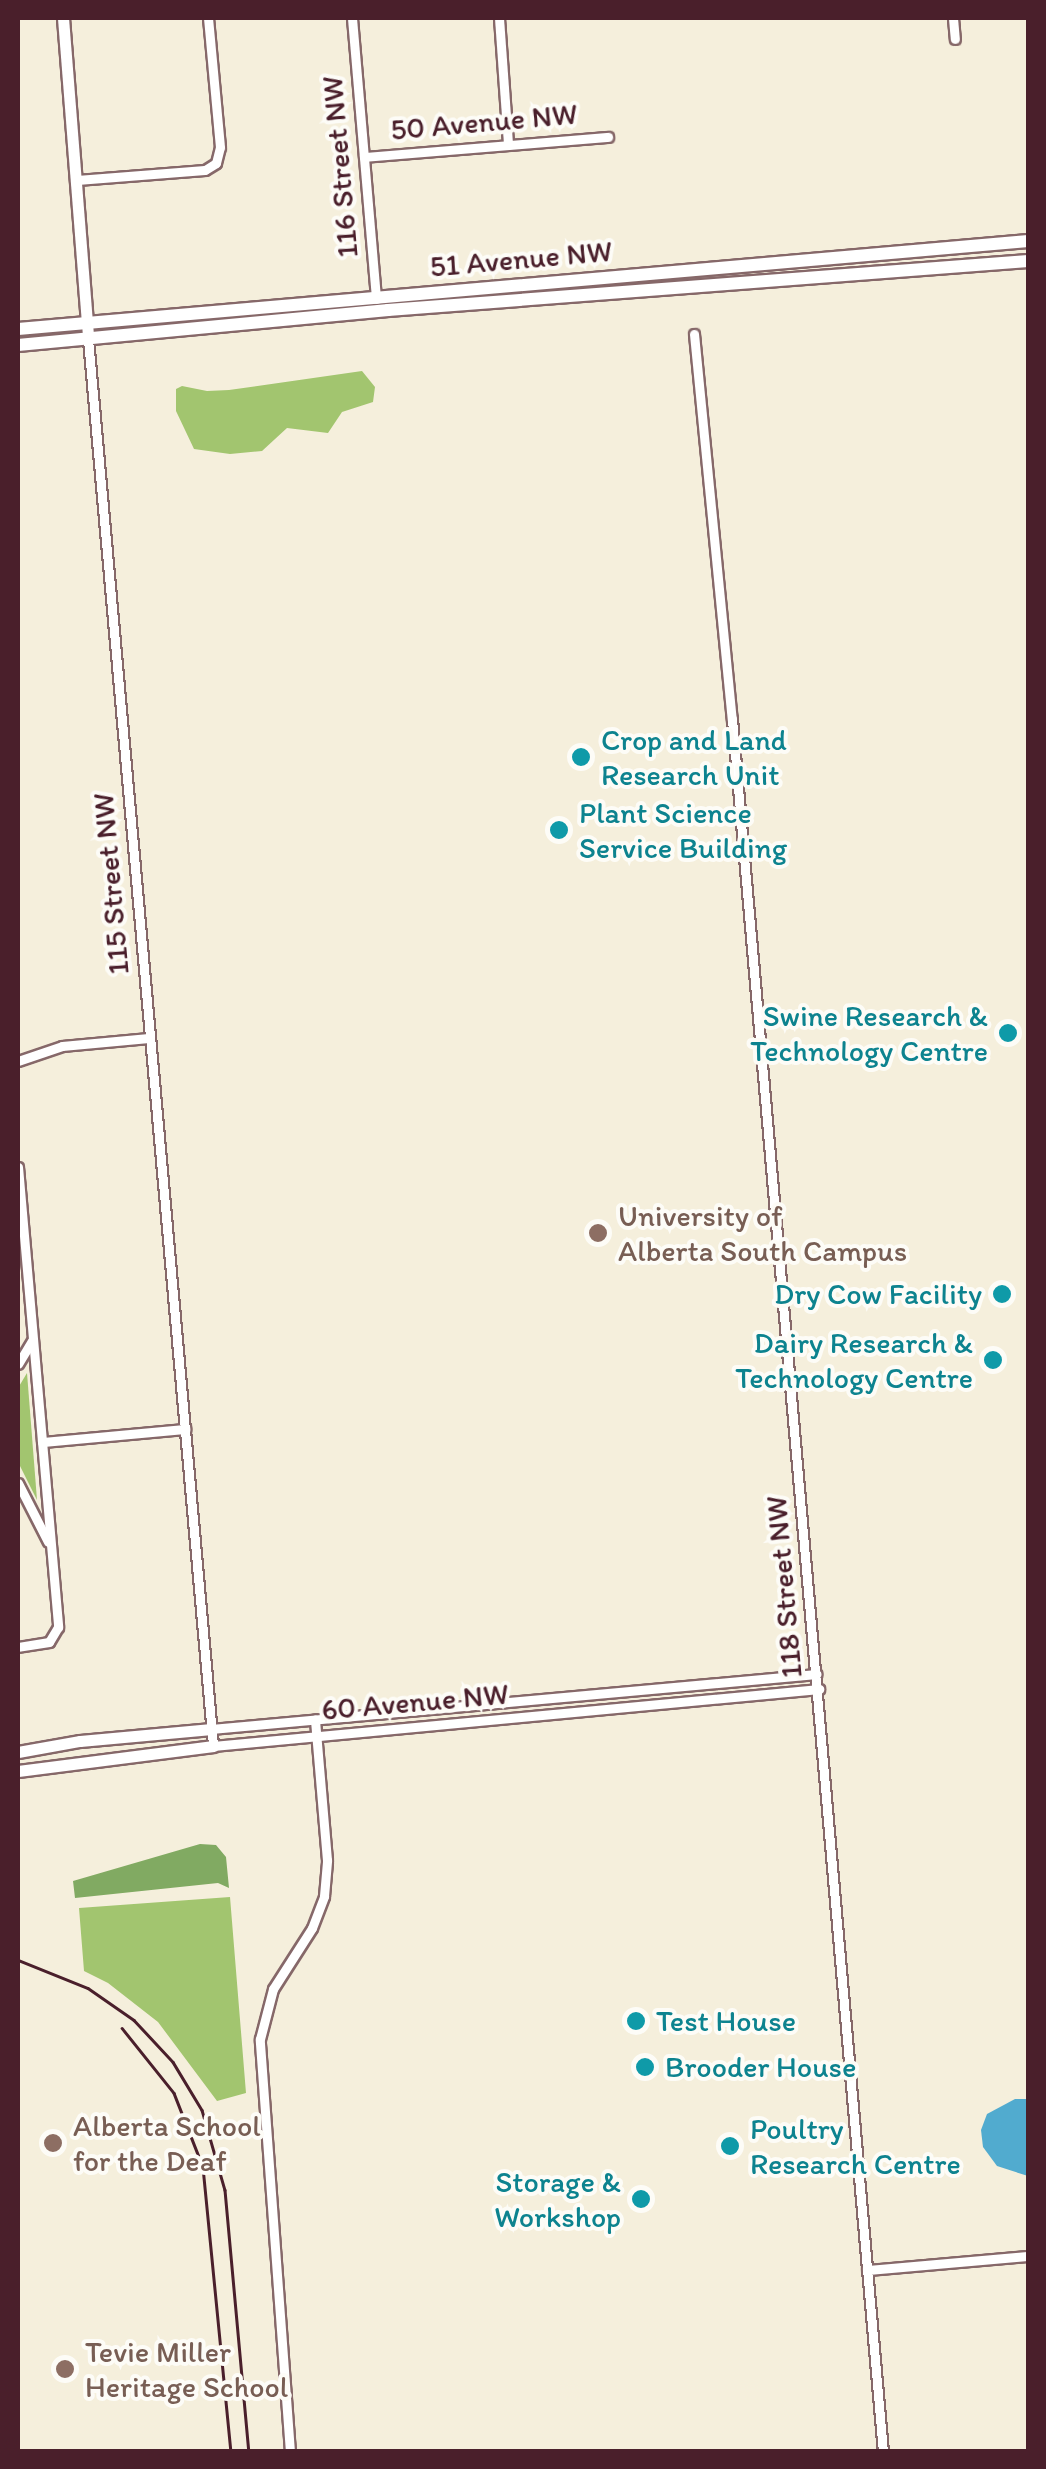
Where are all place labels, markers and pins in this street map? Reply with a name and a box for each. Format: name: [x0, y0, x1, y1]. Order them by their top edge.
place label: Crop and Land Research Unit: [601, 722, 788, 792]
marker: Crop and Land Research Unit: [570, 746, 592, 768]
place label: Plant Science Service Building: [579, 795, 787, 866]
marker: Plant Science Service Building: [548, 819, 570, 841]
place label: Swine Research & Technology Centre: [750, 998, 988, 1068]
marker: Swine Research & Technology Centre: [997, 1022, 1019, 1044]
place label: University of Alberta South Campus: [618, 1198, 907, 1268]
marker: University of Alberta South Campus: [587, 1222, 609, 1244]
place label: Dry Cow Facility: [774, 1276, 982, 1312]
marker: Dry Cow Facility: [991, 1283, 1013, 1305]
place label: Dairy Research & Technology Centre: [735, 1325, 973, 1396]
marker: Dairy Research & Technology Centre: [982, 1349, 1004, 1371]
place label: Test House: [656, 2003, 796, 2039]
marker: Test House: [625, 2010, 647, 2032]
place label: Brooder House: [665, 2049, 856, 2085]
marker: Brooder House: [634, 2056, 656, 2078]
place label: Alberta School for the Deaf: [73, 2108, 261, 2178]
place label: Poultry Research Centre: [750, 2111, 962, 2182]
marker: Alberta School for the Deaf: [42, 2132, 64, 2154]
marker: Poultry Research Centre: [719, 2135, 741, 2157]
place label: Storage & Workshop: [494, 2164, 621, 2234]
marker: Storage & Workshop: [630, 2188, 652, 2210]
place label: Tevie Miller Heritage School: [85, 2334, 288, 2404]
marker: Tevie Miller Heritage School: [54, 2358, 76, 2380]

